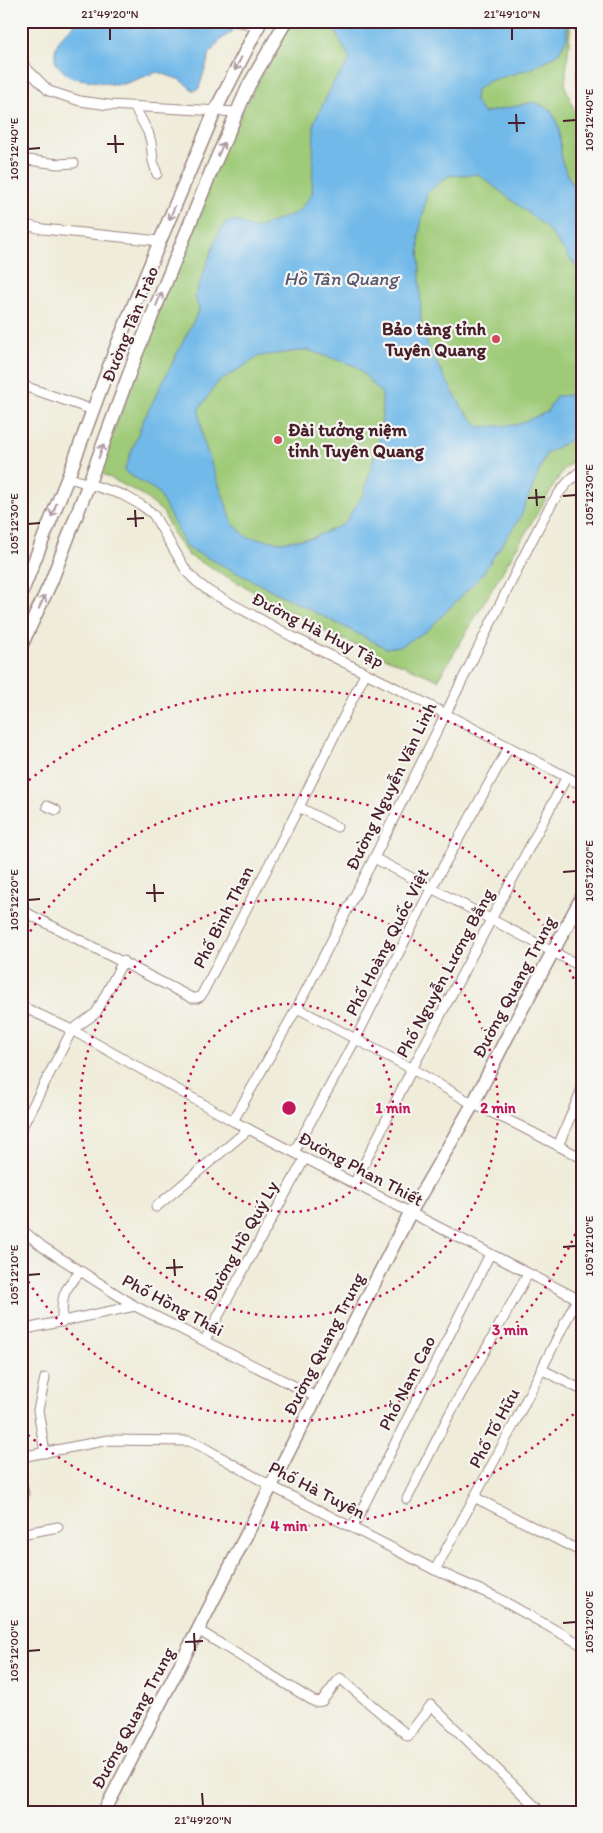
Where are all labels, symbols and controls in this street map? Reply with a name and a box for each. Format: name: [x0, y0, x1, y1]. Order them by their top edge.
text: 21°49'20"N: [81, 7, 139, 21]
text: 21°49'10"N: [484, 7, 540, 21]
one-way arrow: [233, 57, 243, 72]
text: 105°12'40"E: [582, 88, 596, 151]
text: 105°12'40"E: [7, 117, 21, 180]
one-way arrow: [216, 142, 226, 157]
one-way arrow: [167, 205, 176, 220]
street label: Đường Tân Trào: [97, 263, 163, 385]
water label: Hồ Tân Quang: [284, 267, 400, 290]
one-way arrow: [154, 292, 164, 307]
place label: Bảo tàng tỉnh Tuyên Quang: [382, 318, 487, 361]
marker: Bảo tàng tỉnh Tuyên Quang: [490, 333, 502, 345]
place label: Đài tưởng niệm tỉnh Tuyên Quang: [288, 419, 425, 462]
marker: Đài tưởng niệm tỉnh Tuyên Quang: [272, 434, 284, 446]
one-way arrow: [97, 443, 106, 459]
text: 105°12'30"E: [582, 464, 596, 526]
text: 105°12'30"E: [7, 493, 21, 555]
one-way arrow: [49, 502, 58, 517]
street label: Đường Hà Huy Tập: [248, 587, 388, 673]
one-way arrow: [37, 595, 47, 610]
street label: Đường Nguyễn Văn Linh: [341, 698, 441, 874]
text: 105°12'20"E: [582, 840, 596, 902]
street label: Phố Bình Than: [188, 862, 258, 972]
street label: Phố Hoàng Quốc Việt: [340, 864, 434, 1020]
text: 105°12'20"E: [7, 869, 21, 931]
street label: Phố Nguyễn Lương Bằng: [391, 884, 499, 1061]
street label: Đường Quang Trung: [467, 912, 561, 1062]
centre of rings: [280, 1099, 298, 1117]
text: 1 min: [376, 1099, 411, 1117]
text: 2 min: [480, 1099, 517, 1117]
street label: Đường Phan Thiết: [295, 1127, 427, 1211]
street label: Đường Hồ Quý Ly: [199, 1176, 283, 1305]
text: 105°12'10"E: [582, 1215, 596, 1276]
text: 105°12'10"E: [7, 1244, 21, 1305]
street label: Đường Quang Trung: [279, 1268, 370, 1419]
street label: Phố Hồng Thái: [118, 1269, 228, 1341]
text: 3 min: [492, 1321, 529, 1339]
street label: Phố Nam Cao: [374, 1332, 440, 1434]
street label: Phố Tố Hữu: [464, 1384, 524, 1472]
street label: Phố Hà Tuyên: [265, 1456, 369, 1524]
text: 4 min: [271, 1517, 308, 1535]
text: 105°12'00"E: [582, 1590, 596, 1653]
text: 105°12'00"E: [7, 1619, 21, 1682]
street label: Đường Quang Trung: [86, 1643, 180, 1793]
text: 21°49'20"N: [174, 1813, 232, 1827]

